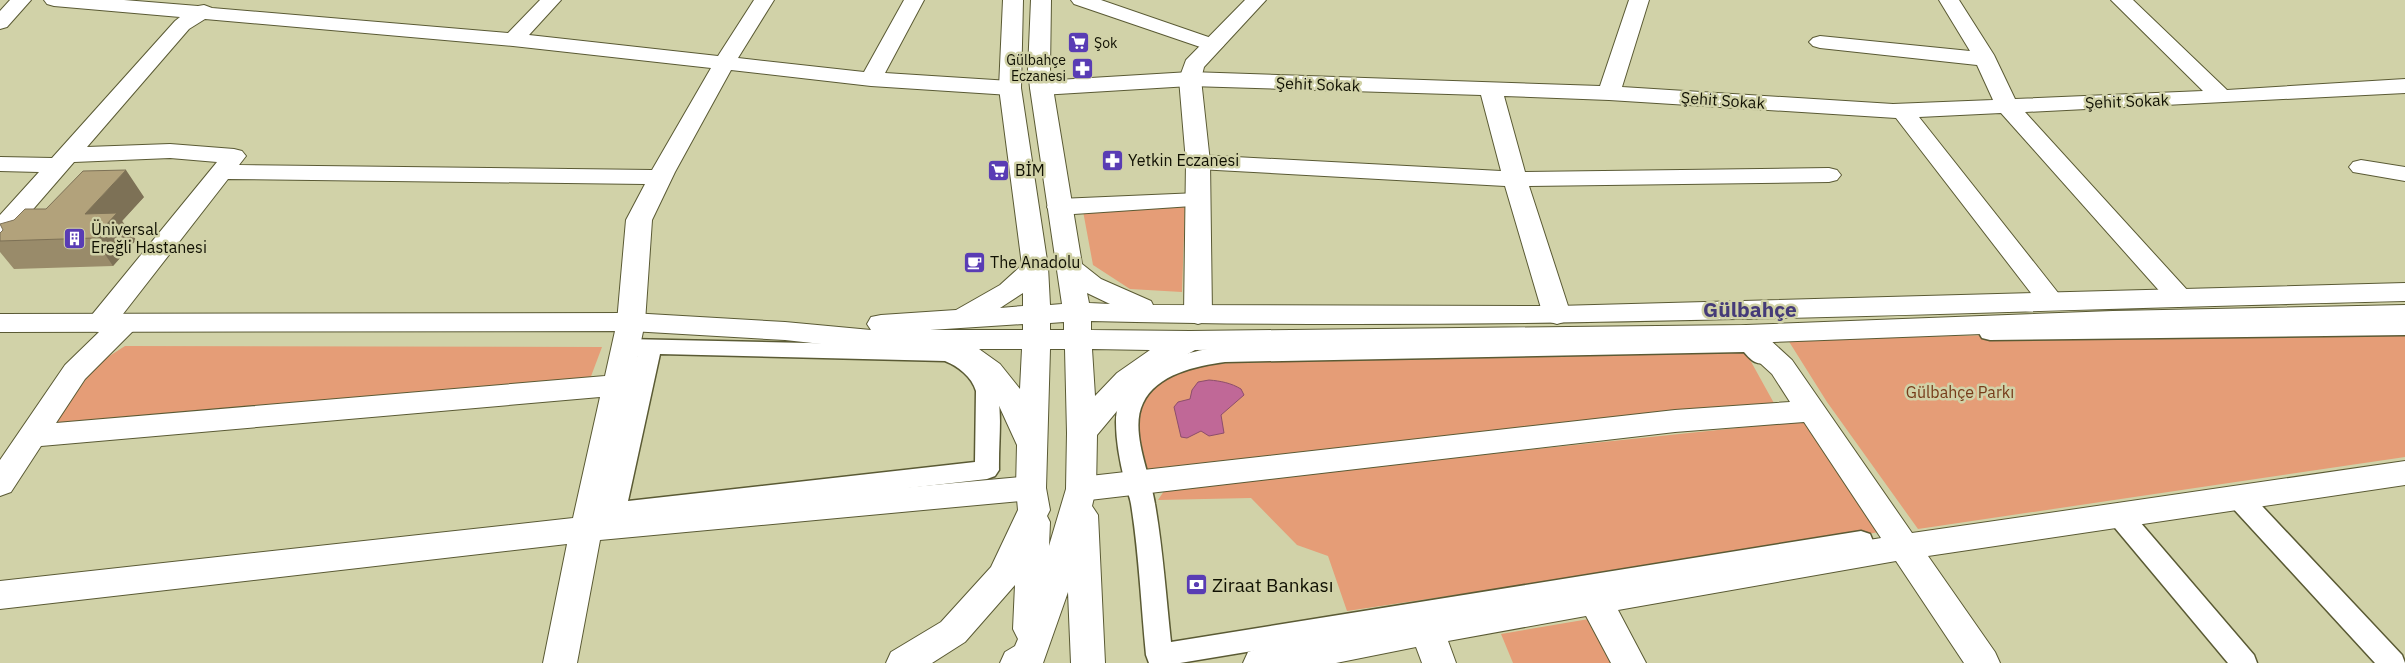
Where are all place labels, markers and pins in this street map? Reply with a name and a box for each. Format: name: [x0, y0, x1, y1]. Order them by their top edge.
supermarket icon: Şok: [1066, 31, 1090, 55]
place label: Şok: [1094, 34, 1118, 52]
place label: Gülbahçe Eczanesi: [1006, 51, 1066, 85]
pharmacy icon: Gülbahçe Eczanesi: [1070, 56, 1094, 80]
pharmacy icon: Yetkin Eczanesi: [1100, 148, 1124, 172]
place label: Yetkin Eczanesi: [1128, 150, 1239, 170]
supermarket icon: BİM: [987, 158, 1011, 182]
place label: BİM: [1015, 160, 1045, 180]
place label: Üniversal Ereğli Hastanesi: [91, 219, 207, 257]
building icon: Üniversal Ereğli Hastanesi: [63, 226, 87, 250]
cafe icon: The Anadolu: [962, 250, 986, 274]
place label: The Anadolu: [990, 252, 1080, 272]
bank icon: Ziraat Bankası: [1184, 573, 1208, 597]
place label: Ziraat Bankası: [1212, 573, 1334, 597]

